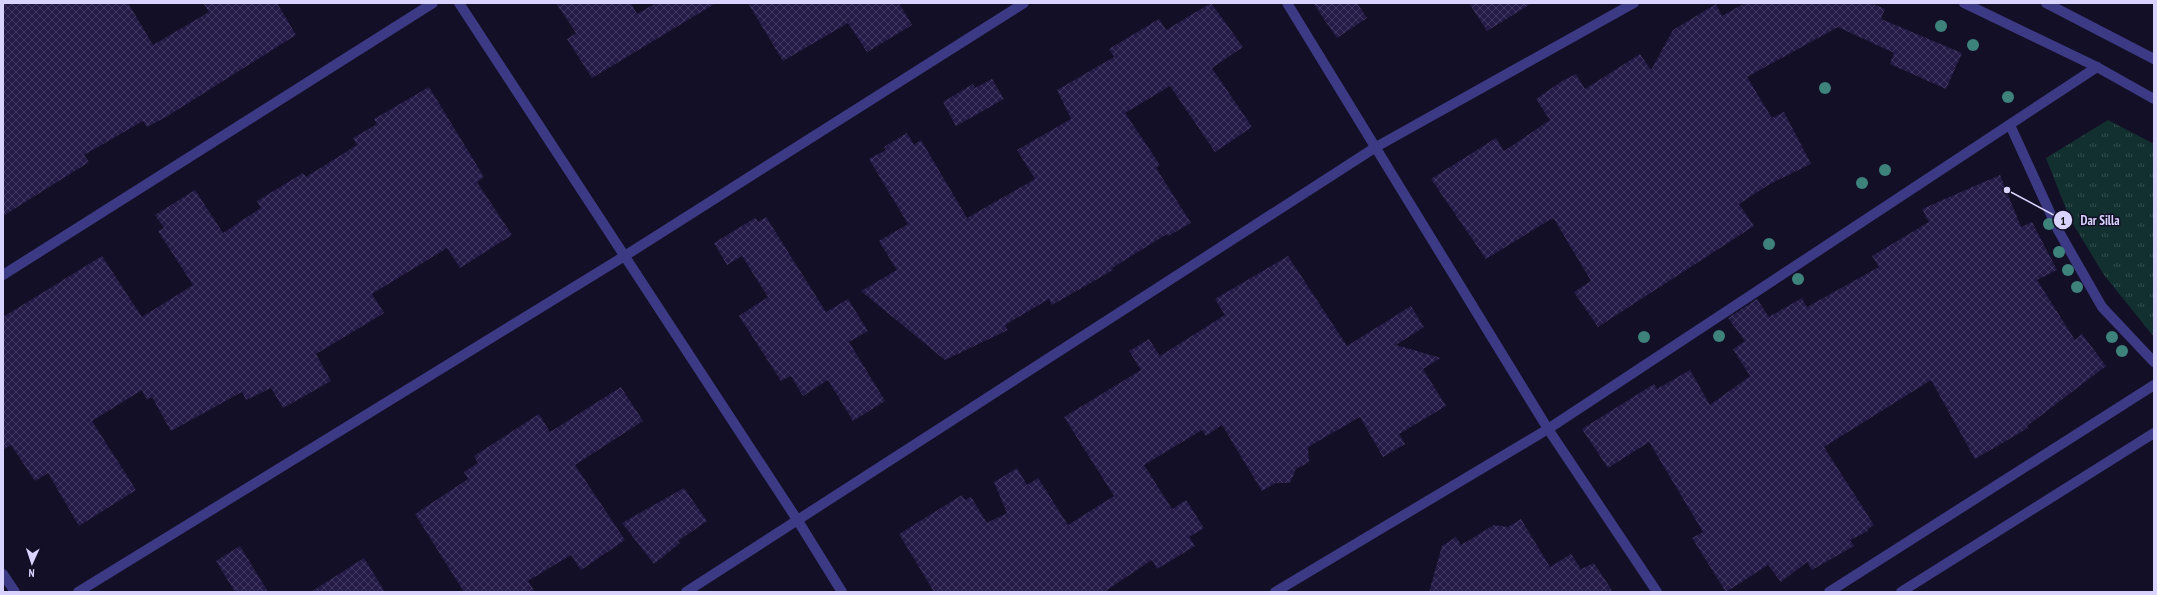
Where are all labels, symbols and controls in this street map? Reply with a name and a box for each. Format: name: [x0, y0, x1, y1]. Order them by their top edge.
callout: Dar Silla: [2053, 208, 2128, 233]
text: Dar Silla: [2080, 212, 2120, 229]
text: 1: [2060, 213, 2066, 228]
north arrow: [12, 543, 52, 583]
text: N: [28, 566, 35, 580]

